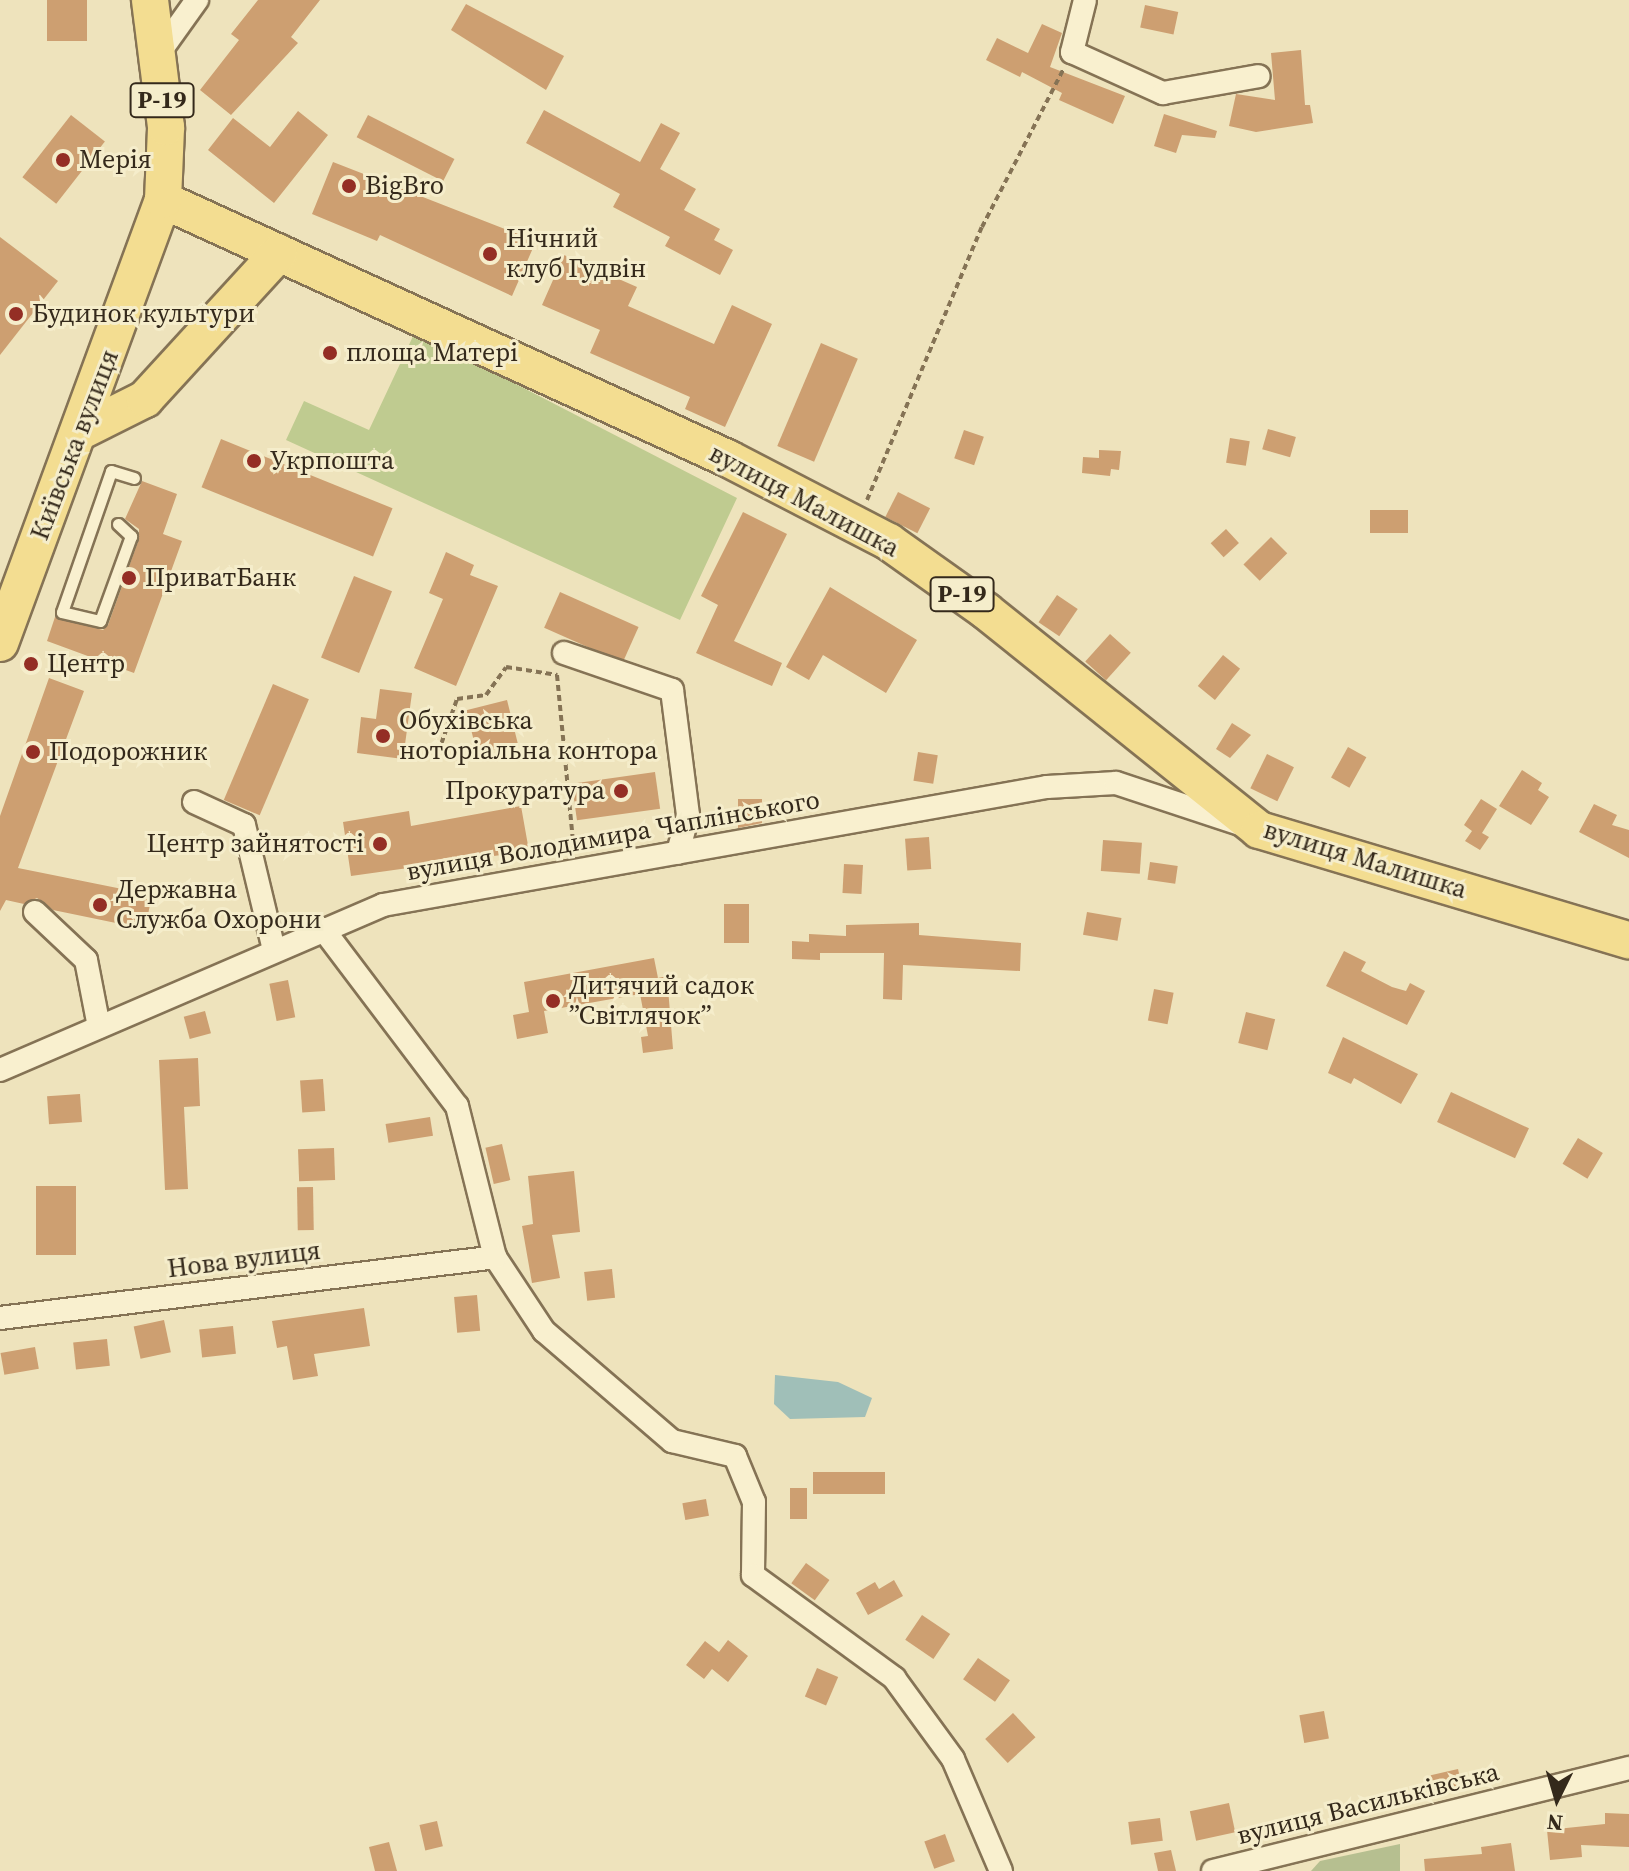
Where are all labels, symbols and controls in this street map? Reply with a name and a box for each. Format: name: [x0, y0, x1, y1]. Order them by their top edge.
road number: Р-19: [128, 80, 196, 120]
place label: Мерія: [79, 144, 152, 176]
marker: Мерія: [54, 151, 72, 169]
place label: BigBro: [365, 170, 444, 202]
marker: BigBro: [340, 177, 358, 195]
place label: Нічний клуб Гудвін: [506, 223, 646, 284]
marker: Нічний клуб Гудвін: [481, 245, 499, 263]
place label: Будинок культури: [32, 298, 255, 330]
marker: Будинок культури: [7, 305, 25, 323]
place label: площа Матері: [346, 337, 518, 369]
marker: площа Матері: [321, 344, 339, 362]
street label: Київська вулиця: [24, 345, 126, 545]
street label: вулиця Малишка: [704, 438, 904, 564]
place label: Укрпошта: [270, 445, 394, 477]
marker: Укрпошта: [245, 452, 263, 470]
place label: ПриватБанк: [145, 562, 296, 594]
marker: ПриватБанк: [120, 569, 138, 587]
road number: Р-19: [928, 574, 996, 614]
place label: Центр: [47, 648, 125, 680]
marker: Центр: [22, 655, 40, 673]
place label: Обухівська ноторіальна контора: [399, 705, 658, 766]
marker: Обухівська ноторіальна контора: [374, 727, 392, 745]
place label: Подорожник: [49, 736, 207, 768]
marker: Подорожник: [24, 743, 42, 761]
place label: Прокуратура: [445, 775, 605, 807]
marker: Прокуратура: [612, 782, 630, 800]
street label: вулиця Володимира Чаплінського: [404, 784, 822, 888]
street label: вулиця Малишка: [1260, 814, 1470, 906]
place label: Центр зайнятості: [147, 828, 364, 860]
marker: Центр зайнятості: [371, 835, 389, 853]
place label: Державна Служба Охорони: [116, 874, 322, 936]
marker: Державна Служба Охорони: [91, 896, 109, 914]
place label: Дитячий садок ”Світлячок”: [569, 970, 754, 1032]
marker: Дитячий садок ”Світлячок”: [544, 992, 562, 1010]
street label: Нова вулиця: [166, 1235, 322, 1285]
street label: вулиця Васильківська: [1234, 1756, 1502, 1852]
north arrow: [1517, 1759, 1597, 1839]
text: N: [1546, 1807, 1564, 1839]

